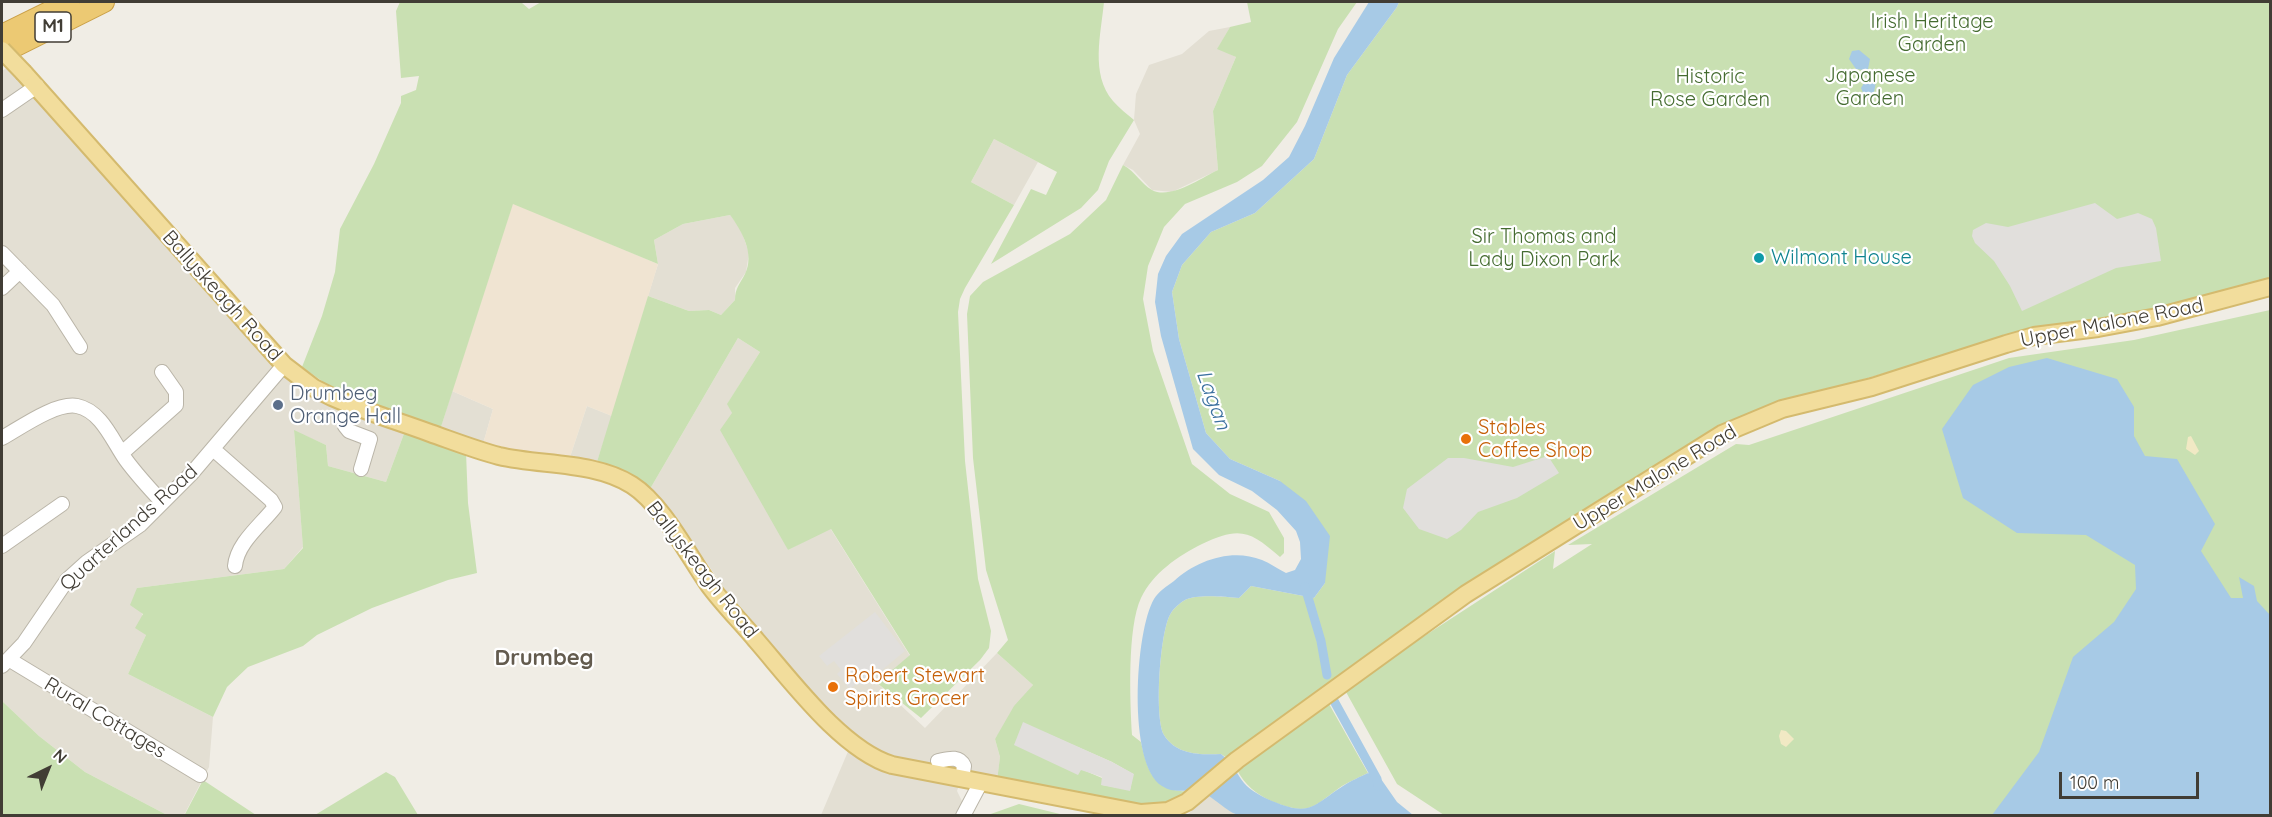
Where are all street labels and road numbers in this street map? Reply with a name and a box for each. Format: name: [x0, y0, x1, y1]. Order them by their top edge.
road number: M1: [35, 12, 71, 42]
street label: Ballyskeagh Road: [157, 226, 287, 366]
street label: Upper Malone Road: [2018, 293, 2206, 353]
street label: Upper Malone Road: [1569, 420, 1741, 536]
street label: Quarterlands Road: [55, 460, 203, 596]
street label: Ballyskeagh Road: [641, 497, 763, 643]
street label: Rural Cottages: [40, 672, 170, 764]

